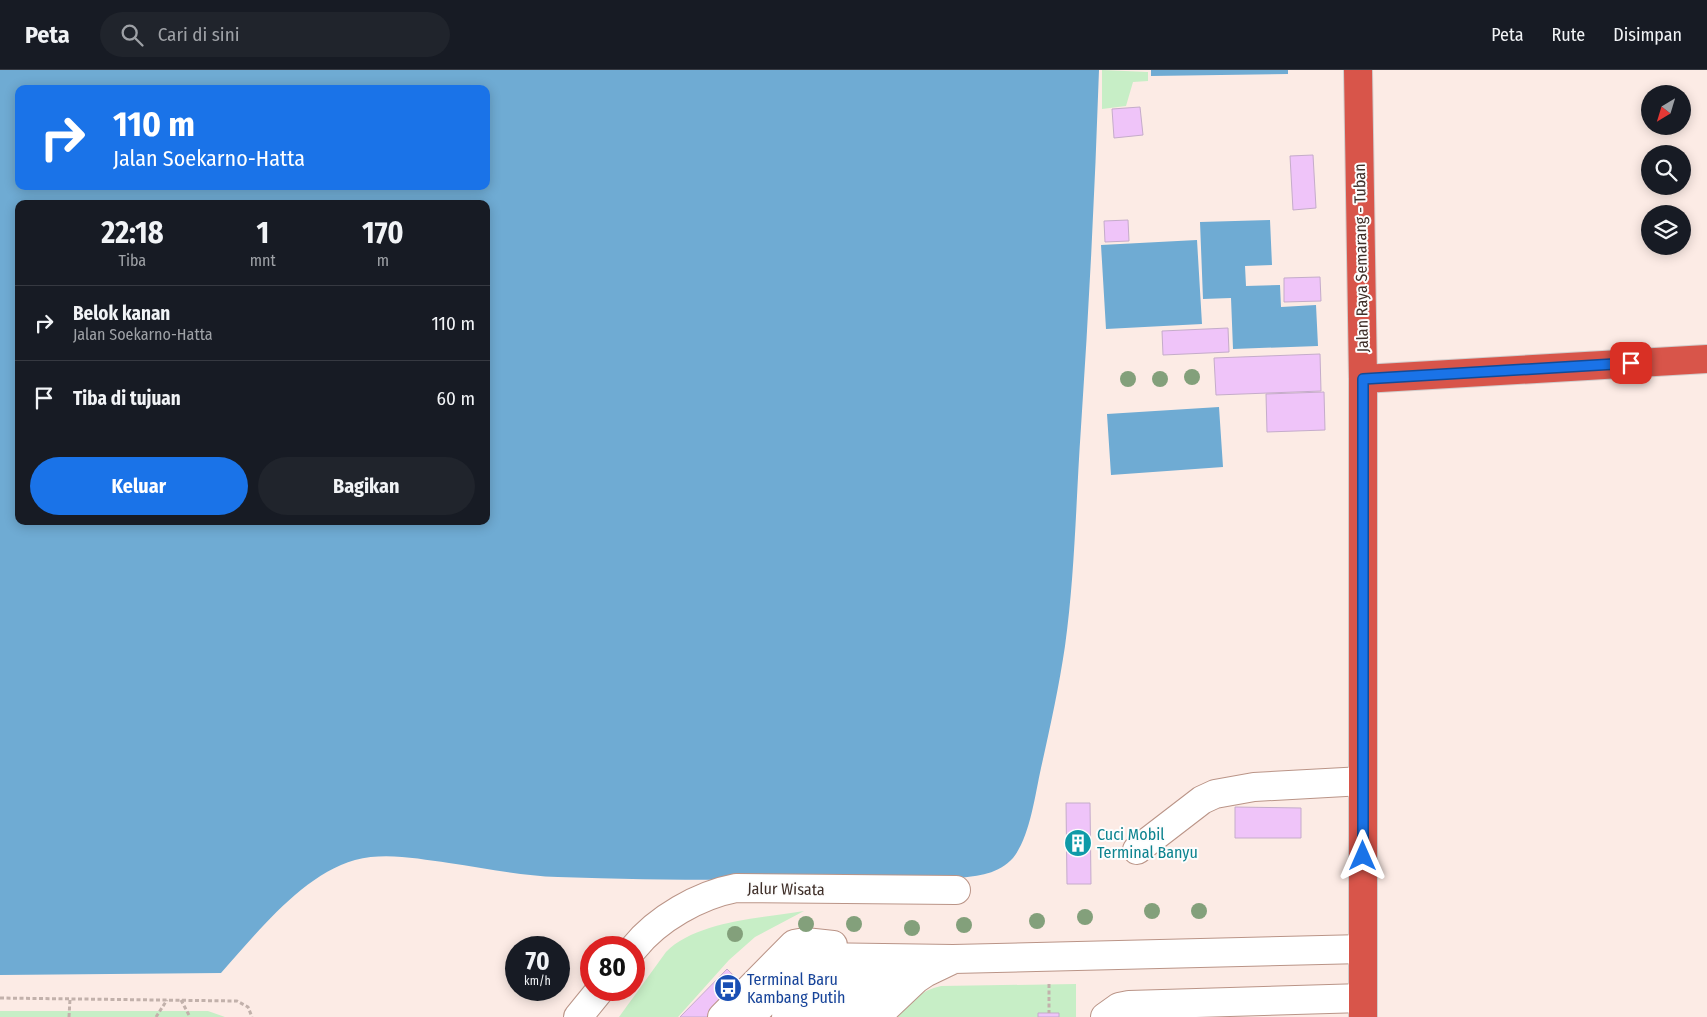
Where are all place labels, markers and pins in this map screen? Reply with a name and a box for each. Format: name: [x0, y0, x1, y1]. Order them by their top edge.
pin: [1610, 342, 1652, 384]
place label: Cuci Mobil Terminal Banyu: [1097, 825, 1198, 862]
building icon: Cuci Mobil Terminal Banyu: [1063, 828, 1093, 858]
place label: Terminal Baru Kambang Putih: [747, 970, 845, 1007]
bus stop icon: Terminal Baru Kambang Putih: [713, 973, 743, 1003]

